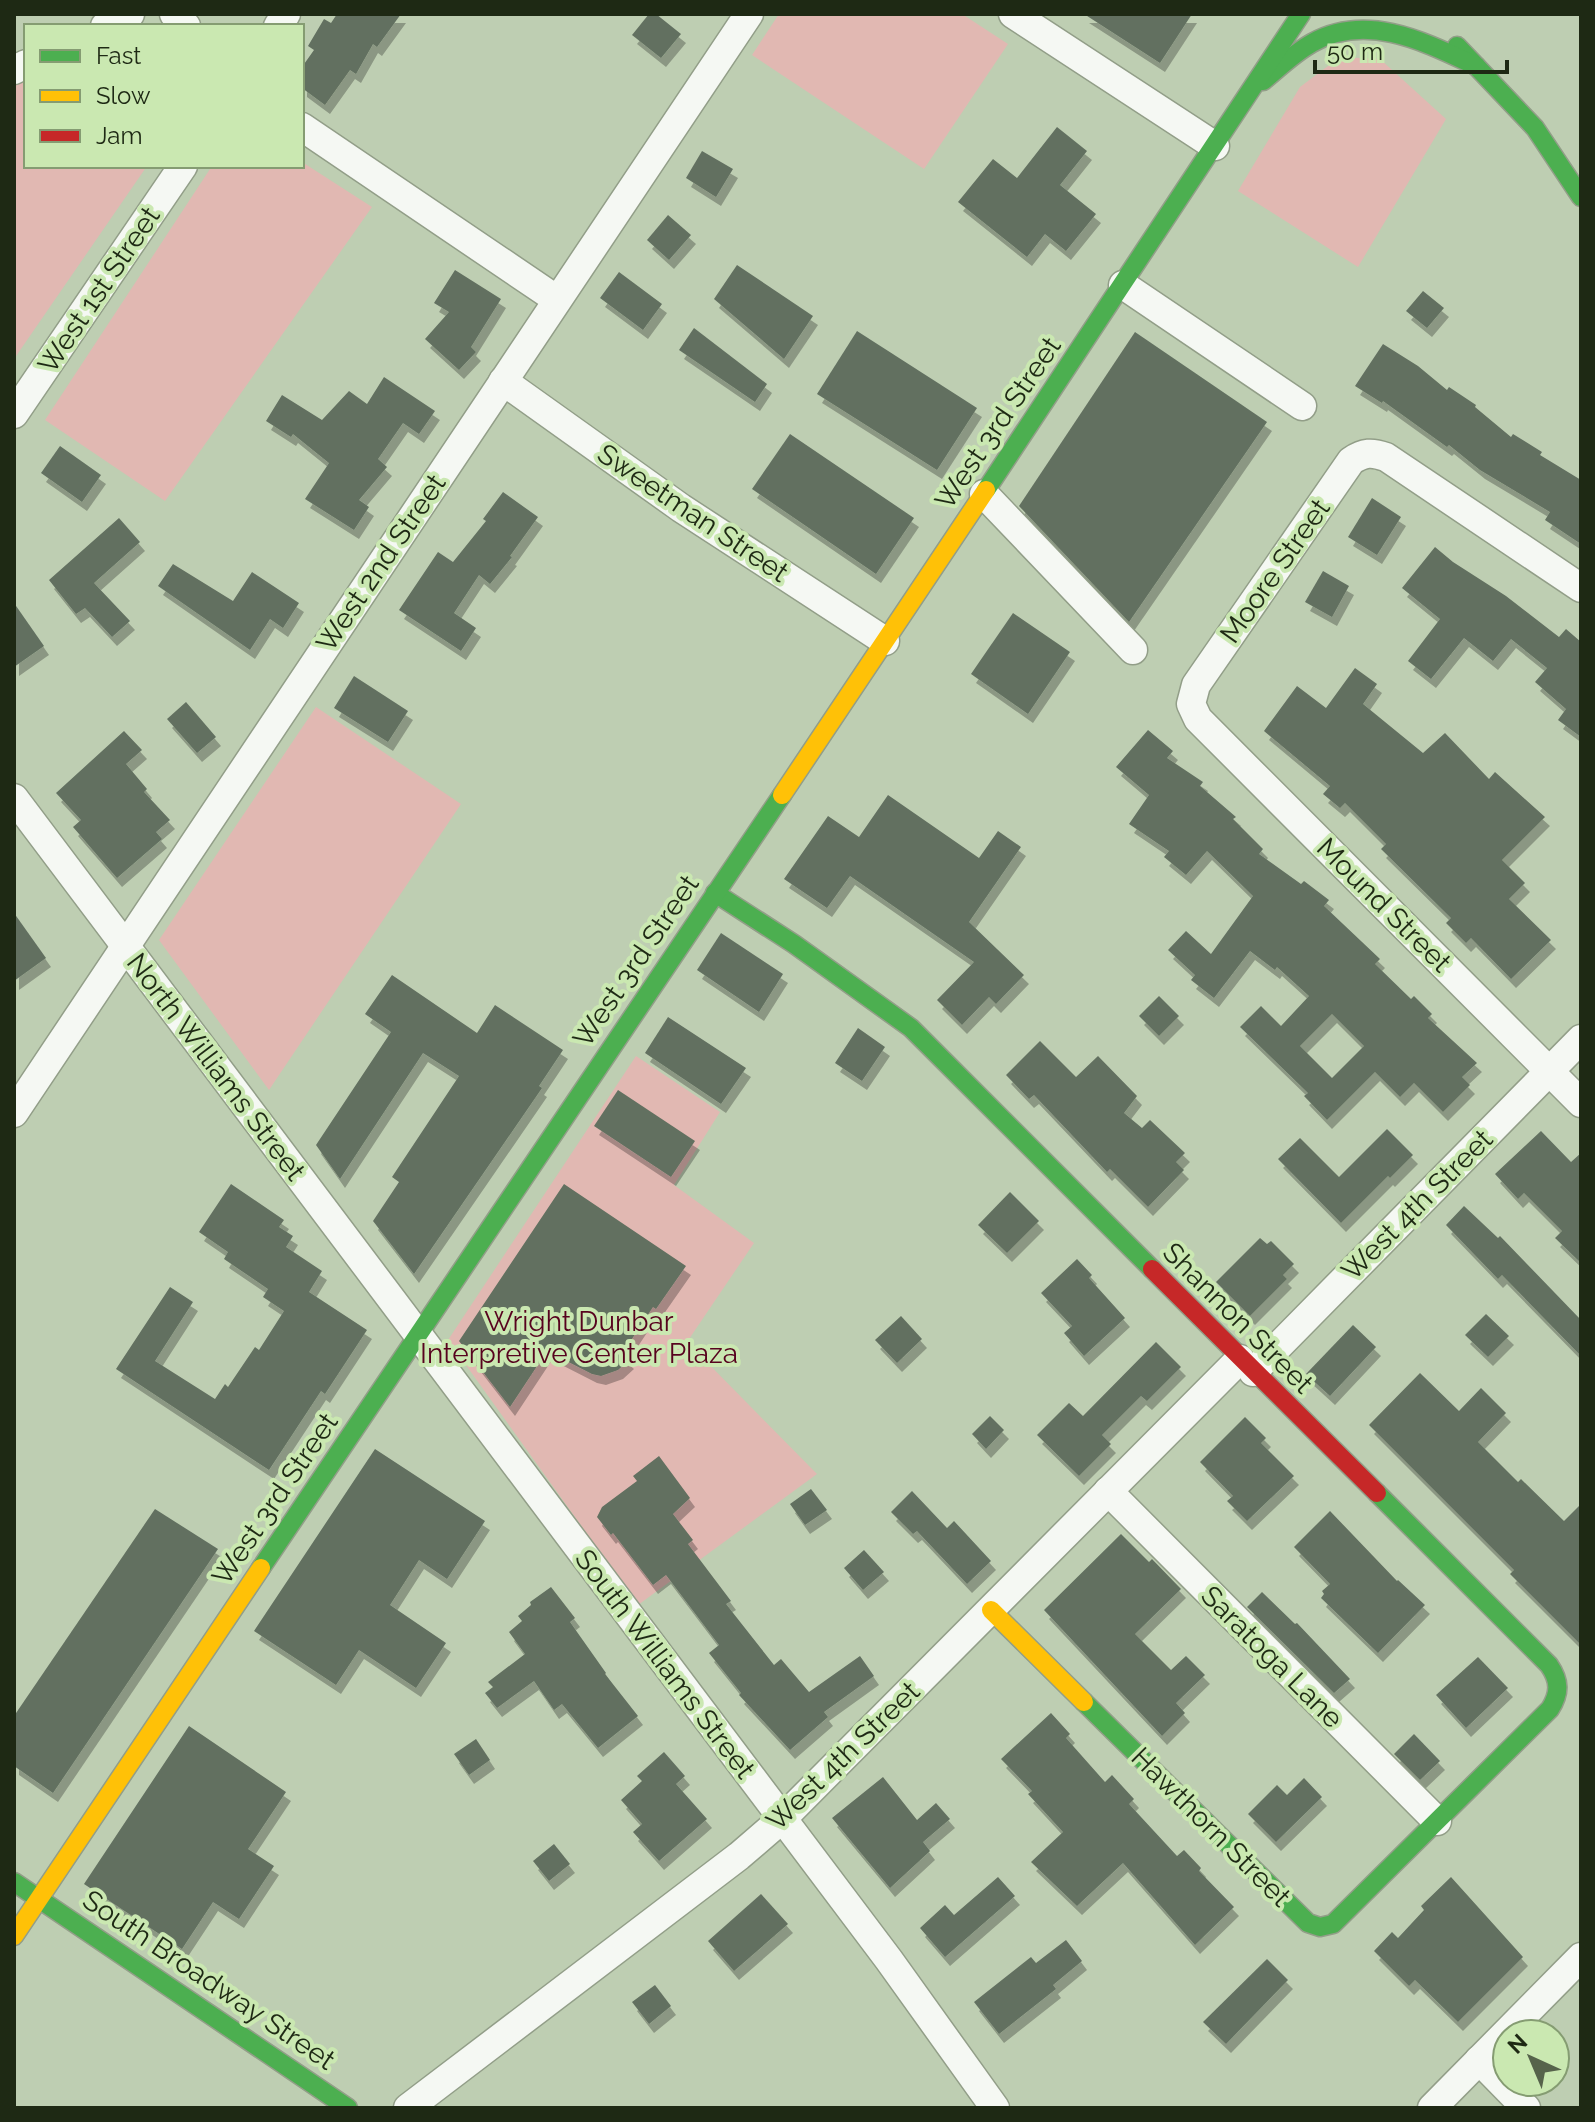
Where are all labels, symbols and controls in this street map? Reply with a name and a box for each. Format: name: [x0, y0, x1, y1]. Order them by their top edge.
legend: [24, 24, 304, 168]
scale bar: [1315, 24, 1507, 74]
text: 50 m: [1327, 37, 1383, 66]
text: Fast: [96, 41, 141, 70]
text: Slow: [96, 81, 151, 110]
text: Jam: [96, 121, 142, 150]
street label: West 1st Street: [31, 200, 167, 379]
street label: West 3rd Street: [928, 330, 1068, 515]
street label: Sweetman Street: [591, 437, 795, 589]
street label: West 2nd Street: [309, 467, 453, 658]
street label: Moore Street: [1213, 492, 1337, 649]
street label: Mound Street: [1310, 831, 1458, 979]
street label: West 3rd Street: [566, 868, 706, 1053]
street label: North Williams Street: [120, 947, 313, 1188]
street label: West 4th Street: [1335, 1122, 1500, 1287]
street label: Shannon Street: [1156, 1236, 1320, 1400]
park label: Wright Dunbar Interpretive Center Plaza: [420, 1305, 738, 1370]
street label: West 3rd Street: [205, 1406, 345, 1591]
street label: South Williams Street: [568, 1543, 762, 1786]
street label: Saratoga Lane: [1194, 1579, 1350, 1735]
street label: West 4th Street: [760, 1674, 927, 1837]
street label: Hawthorn Street: [1125, 1741, 1298, 1914]
street label: South Broadway Street: [77, 1883, 342, 2077]
north arrow: [1491, 2018, 1571, 2098]
text: N: [1502, 2028, 1532, 2059]

